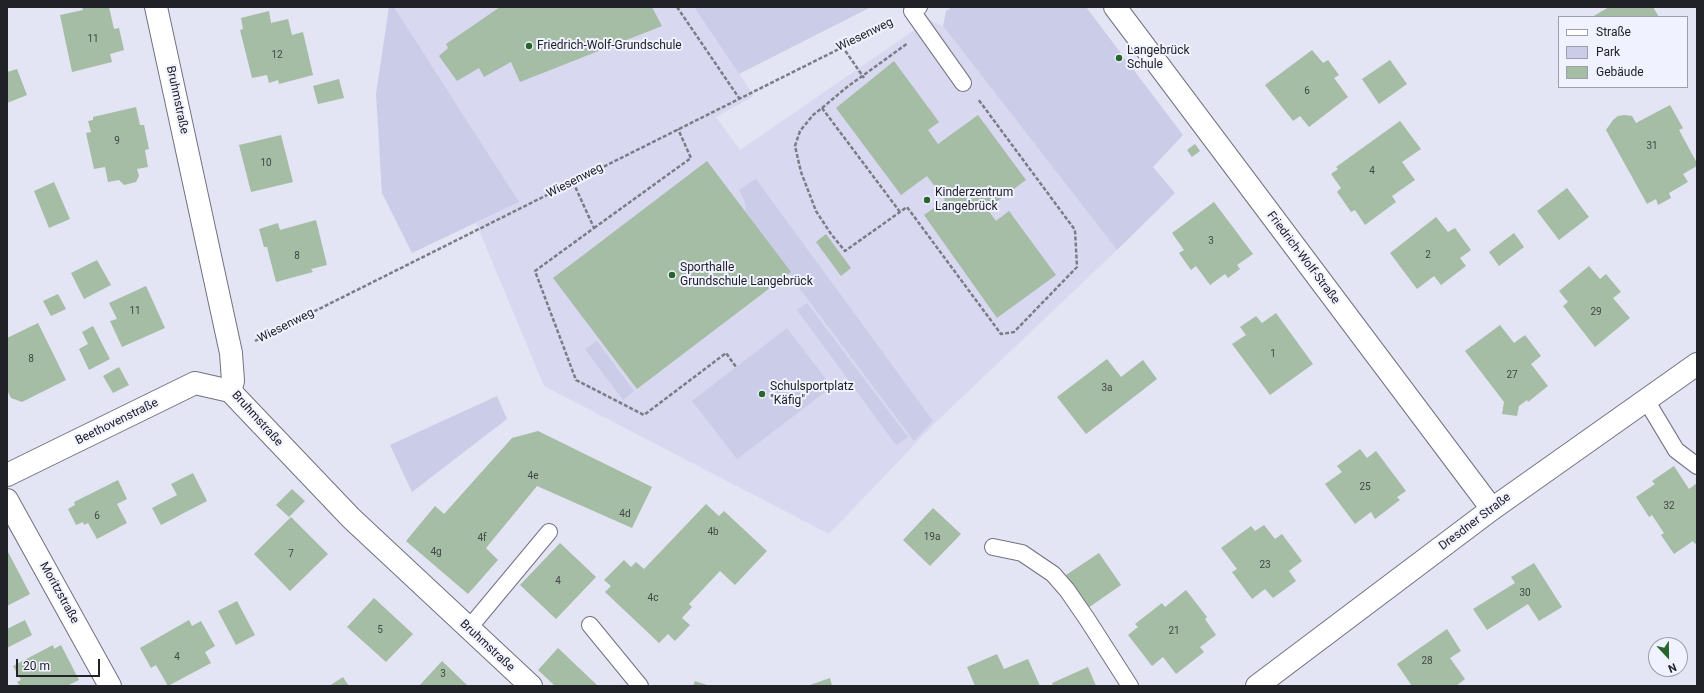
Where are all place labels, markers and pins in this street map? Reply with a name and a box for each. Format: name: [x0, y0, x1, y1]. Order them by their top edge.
place label: Friedrich-Wolf-Grundschule: [537, 39, 682, 53]
marker: Friedrich-Wolf-Grundschule: [524, 41, 534, 51]
place label: Langebrück Schule: [1127, 44, 1190, 72]
marker: Langebrück Schule: [1114, 53, 1124, 63]
place label: Kinderzentrum Langebrück: [935, 186, 1013, 214]
marker: Kinderzentrum Langebrück: [922, 195, 932, 205]
place label: Sporthalle Grundschule Langebrück: [680, 261, 813, 289]
marker: Sporthalle Grundschule Langebrück: [667, 270, 677, 280]
place label: Schulsportplatz "Käfig": [770, 380, 854, 408]
marker: Schulsportplatz "Käfig": [757, 389, 767, 399]

